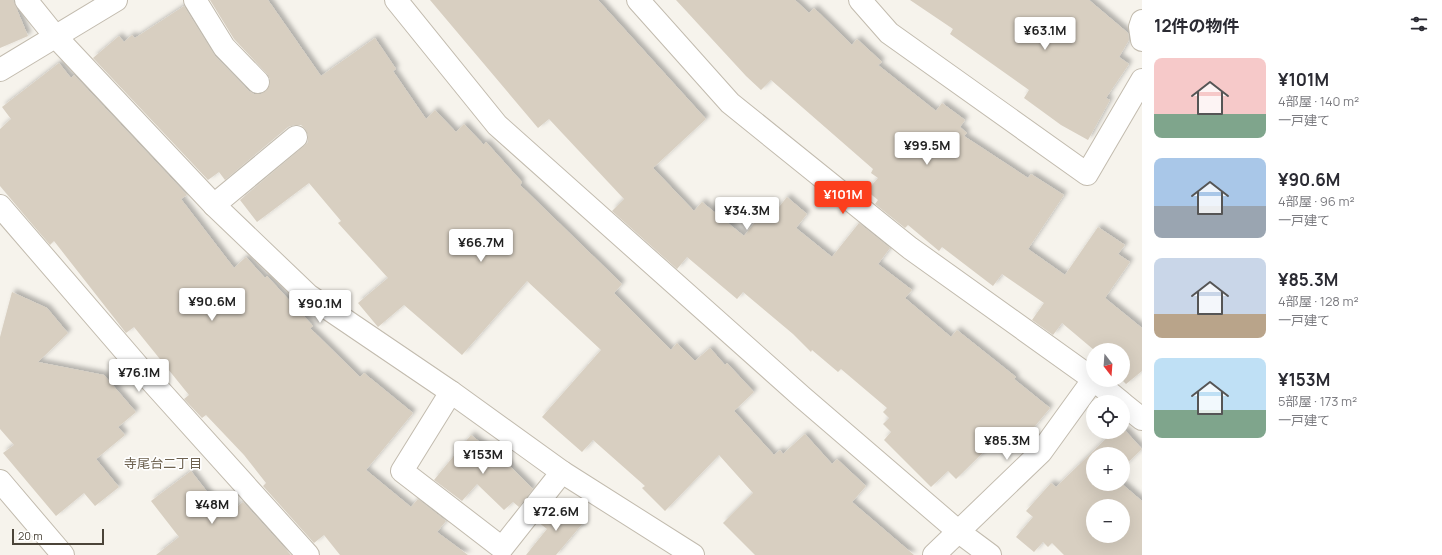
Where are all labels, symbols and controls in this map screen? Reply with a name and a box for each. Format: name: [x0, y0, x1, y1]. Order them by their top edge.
icon: filters: [1408, 13, 1430, 35]
text: 12件の物件: [1154, 14, 1240, 37]
pin: ¥63.1M: [1012, 17, 1078, 51]
text: ¥63.1M: [1024, 21, 1066, 39]
text: ¥101M: [1278, 68, 1329, 91]
icon: home: [1186, 74, 1234, 122]
text: 4部屋 · 140 m²: [1278, 92, 1359, 110]
text: 一戸建て: [1278, 111, 1330, 129]
pin: ¥99.5M: [894, 132, 960, 166]
text: ¥99.5M: [904, 136, 950, 154]
text: ¥90.6M: [1278, 168, 1340, 191]
icon: home: [1186, 174, 1234, 222]
pin: ¥101M: [815, 181, 871, 215]
text: ¥101M: [823, 185, 863, 203]
text: 4部屋 · 96 m²: [1278, 192, 1355, 210]
pin: ¥34.3M: [714, 197, 780, 231]
text: ¥34.3M: [724, 201, 770, 219]
text: 一戸建て: [1278, 211, 1330, 229]
pin: ¥66.7M: [448, 229, 514, 263]
text: ¥66.7M: [458, 233, 504, 251]
text: ¥85.3M: [1278, 268, 1338, 291]
icon: home: [1186, 274, 1234, 322]
pin: ¥90.6M: [179, 288, 245, 322]
pin: ¥90.1M: [287, 290, 353, 324]
text: ¥90.6M: [188, 292, 236, 310]
text: 4部屋 · 128 m²: [1278, 292, 1359, 310]
text: ¥90.1M: [298, 294, 342, 312]
text: 一戸建て: [1278, 311, 1330, 329]
north arrow: [1086, 343, 1130, 387]
map controls: [1086, 343, 1130, 543]
pin: ¥76.1M: [106, 359, 172, 393]
text: ¥76.1M: [118, 363, 160, 381]
text: ¥153M: [1278, 368, 1330, 391]
icon: home: [1186, 374, 1234, 422]
text: 5部屋 · 173 m²: [1278, 392, 1357, 410]
button: locate: [1086, 395, 1130, 439]
text: 一戸建て: [1278, 411, 1330, 429]
pin: ¥85.3M: [974, 427, 1040, 461]
text: ¥85.3M: [984, 431, 1030, 449]
pin: ¥153M: [455, 441, 511, 475]
text: ¥153M: [463, 445, 503, 463]
button: +: [1086, 447, 1130, 491]
district label: 寺尾台二丁目: [124, 454, 202, 472]
pin: ¥48M: [188, 491, 236, 525]
text: ¥48M: [195, 495, 229, 513]
pin: ¥72.6M: [523, 498, 589, 532]
button: −: [1086, 499, 1130, 543]
text: ¥72.6M: [533, 502, 579, 520]
scale bar: [12, 527, 104, 546]
text: 20 m: [18, 528, 43, 543]

